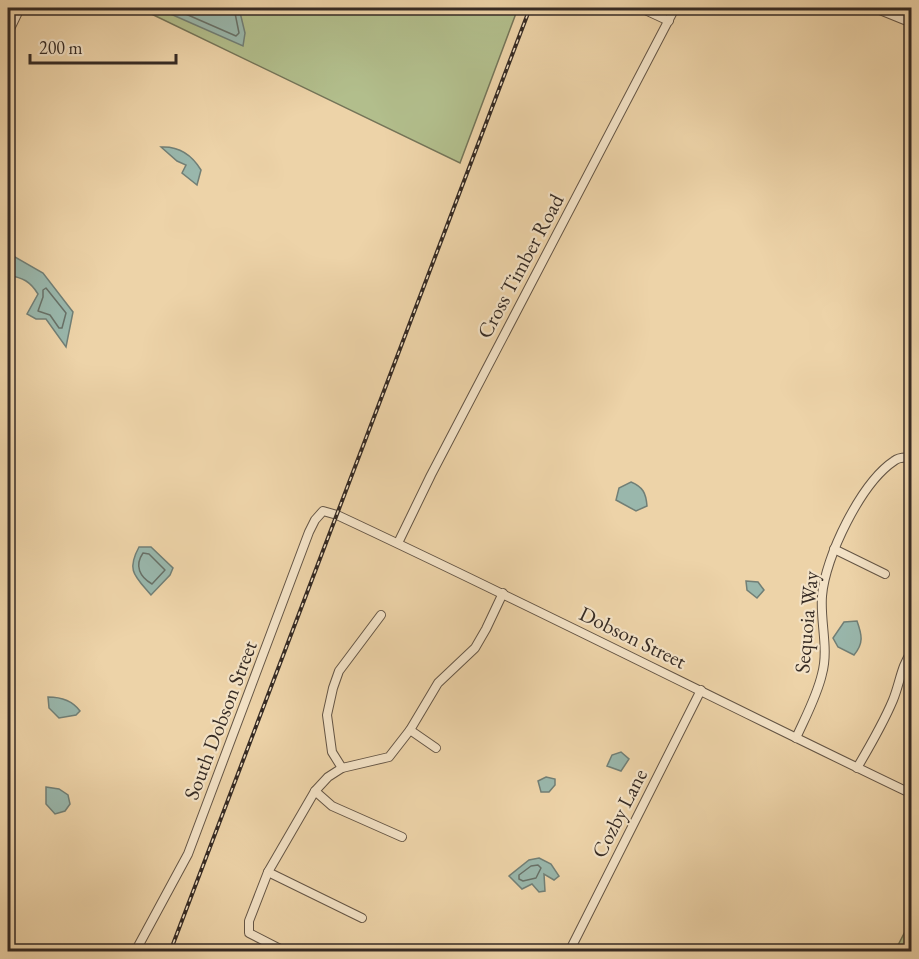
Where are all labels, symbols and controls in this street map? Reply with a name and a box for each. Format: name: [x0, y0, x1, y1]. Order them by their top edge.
scale bar: [30, 27, 176, 65]
text: 200 m: [39, 36, 83, 59]
street label: Cross Timber Road: [471, 189, 570, 343]
street label: Sequoia Way: [788, 569, 824, 674]
street label: Dobson Street: [575, 600, 691, 675]
street label: South Dobson Street: [177, 636, 263, 803]
street label: Cozby Lane: [585, 764, 653, 862]

